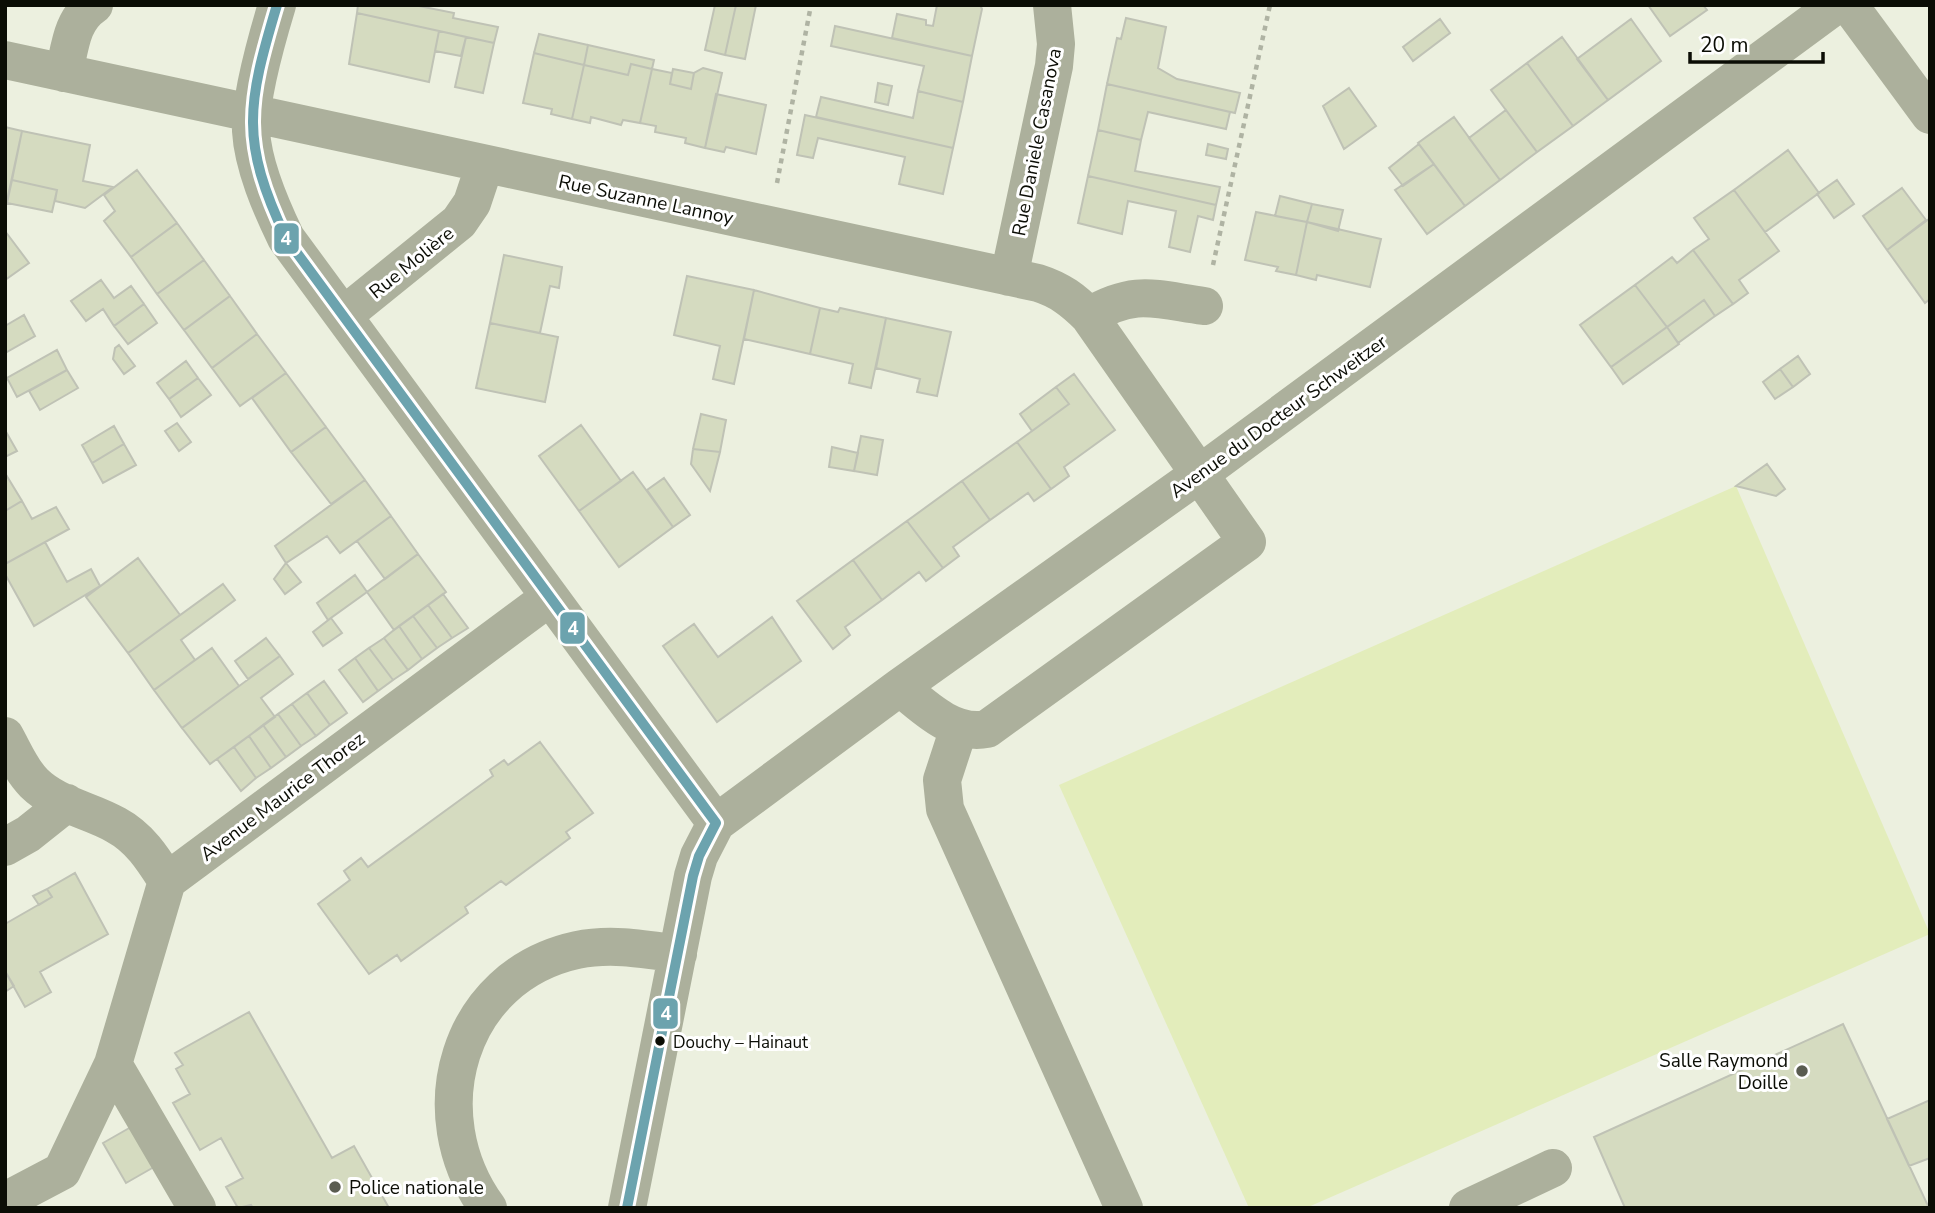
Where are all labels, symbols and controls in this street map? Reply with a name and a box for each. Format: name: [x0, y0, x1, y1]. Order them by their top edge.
scale bar: [1690, 21, 1823, 65]
text: 20 m: [1700, 31, 1749, 59]
street label: Rue Daniele Casanova: [1006, 46, 1068, 238]
street label: Rue Suzanne Lannoy: [556, 169, 736, 231]
street label: Rue Molière: [364, 221, 459, 305]
line badge: 4: [273, 222, 300, 255]
text: 4: [280, 226, 292, 252]
street label: Avenue du Docteur Schweitzer: [1165, 329, 1393, 504]
line badge: 4: [559, 611, 586, 645]
text: 4: [567, 616, 579, 642]
street label: Avenue Maurice Thorez: [195, 726, 370, 867]
line badge: 4: [652, 997, 679, 1030]
text: 4: [660, 1001, 672, 1027]
place label: Douchy – Hainaut: [673, 1031, 809, 1054]
marker: Douchy – Hainaut: [653, 1034, 667, 1048]
place label: Salle Raymond Doille: [1659, 1048, 1788, 1096]
marker: Salle Raymond Doille: [1794, 1063, 1810, 1079]
place label: Police nationale: [349, 1175, 484, 1201]
marker: Police nationale: [327, 1179, 343, 1195]

